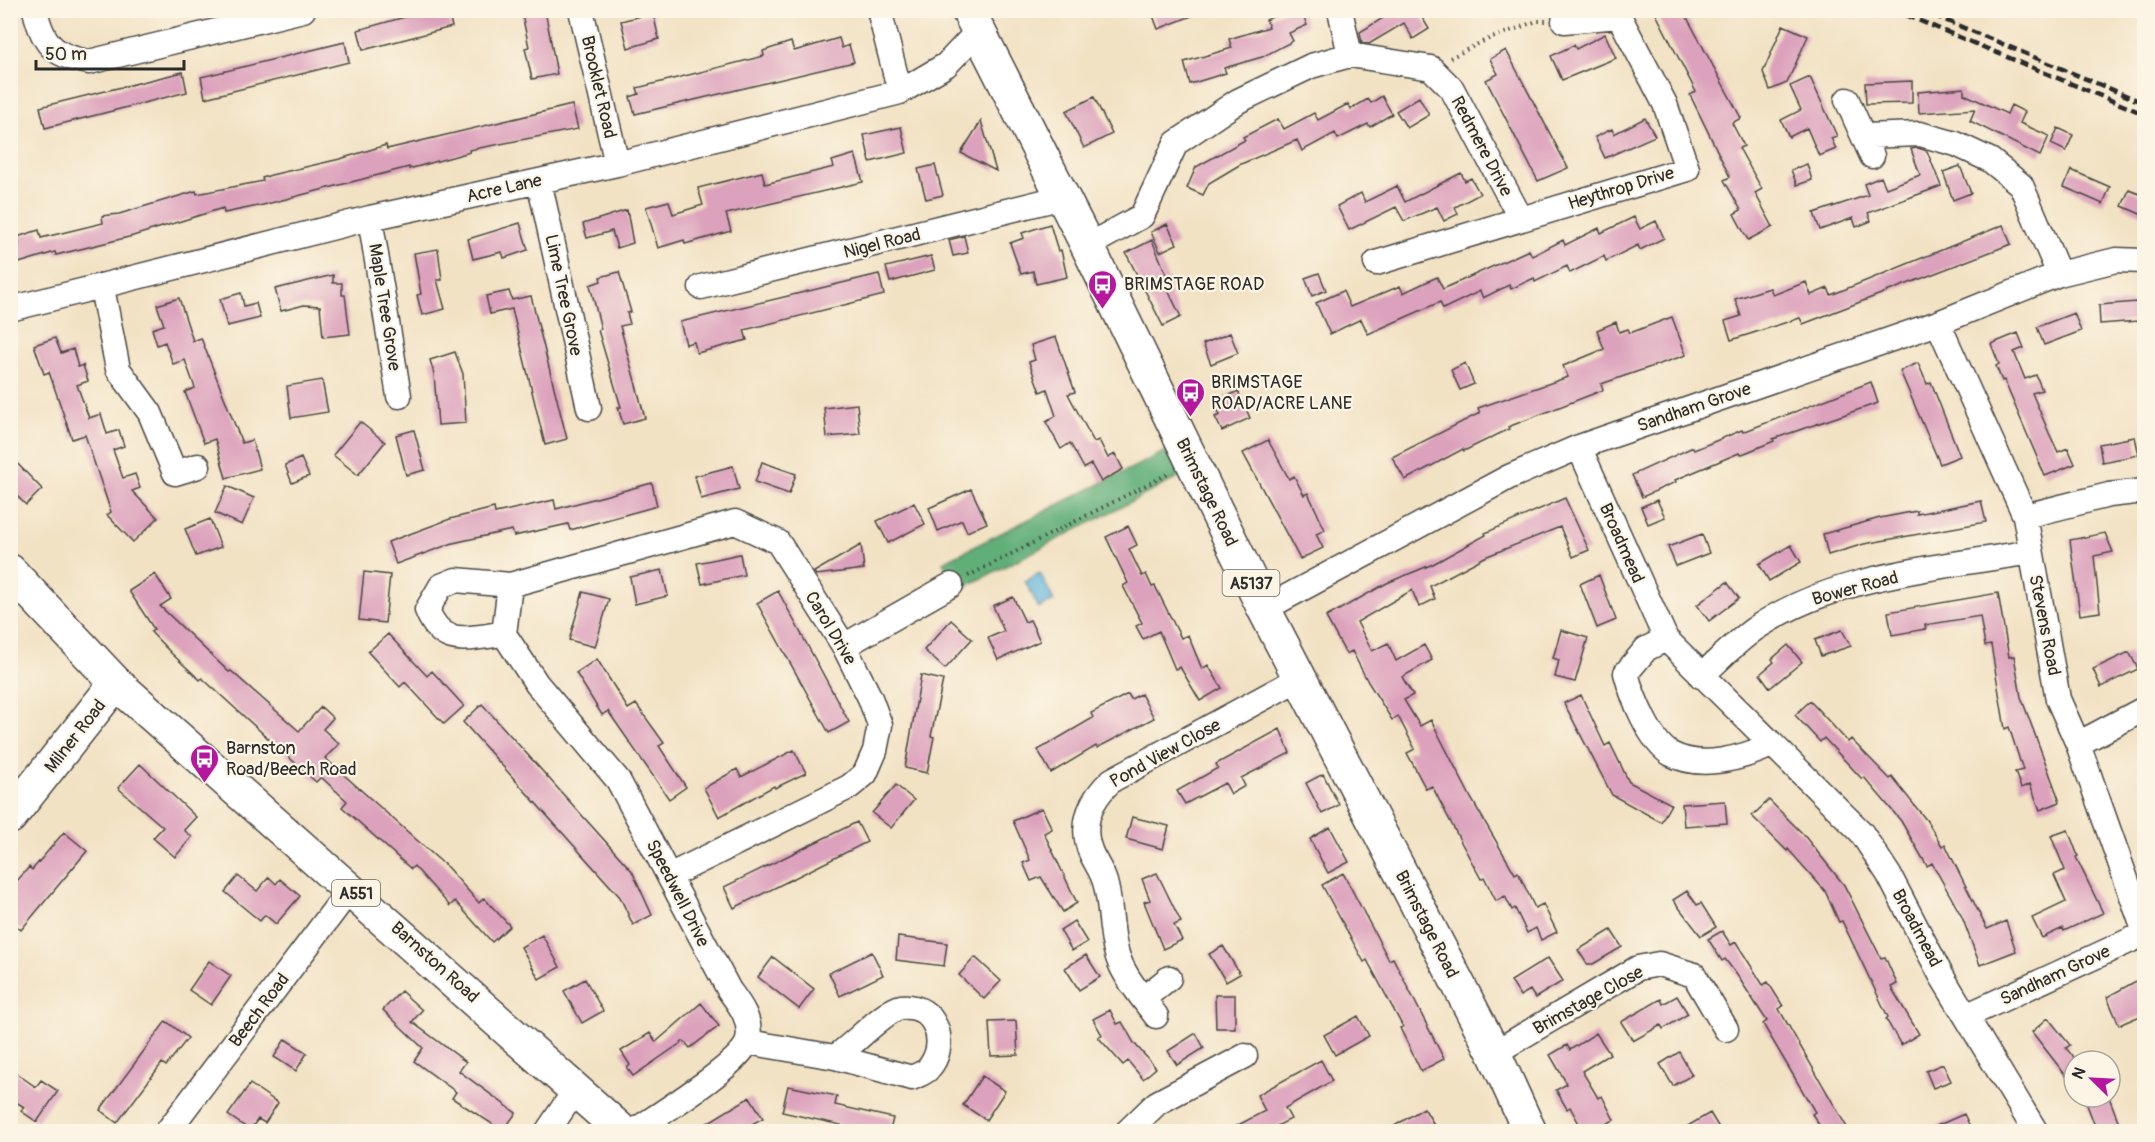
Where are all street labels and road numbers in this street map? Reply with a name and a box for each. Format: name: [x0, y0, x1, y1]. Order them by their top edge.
street label: Brooklet Road: [576, 34, 621, 141]
street label: Redmere Drive: [1446, 92, 1518, 200]
street label: Heythrop Drive: [1565, 161, 1677, 216]
street label: Acre Lane: [464, 169, 544, 208]
street label: Nigel Road: [841, 223, 923, 264]
street label: Lime Tree Grove: [539, 232, 588, 358]
street label: Maple Tree Grove: [363, 242, 406, 373]
street label: Sandham Grove: [1634, 377, 1754, 438]
street label: Brimstage Road: [1170, 434, 1243, 550]
street label: Broadmead: [1594, 500, 1649, 587]
street label: Bower Road: [1810, 566, 1901, 611]
road number: A5137: [1222, 570, 1280, 596]
street label: Stevens Road: [2023, 573, 2066, 677]
street label: Carol Drive: [800, 587, 862, 669]
street label: Milner Road: [40, 695, 111, 778]
street label: Pond View Close: [1106, 713, 1225, 793]
street label: Speedwell Drive: [641, 836, 715, 951]
street label: Brimstage Road: [1390, 866, 1464, 982]
road number: A551: [332, 880, 380, 906]
street label: Broadmead: [1886, 885, 1947, 971]
street label: Barnston Road: [386, 917, 484, 1008]
street label: Sandham Grove: [1997, 940, 2114, 1011]
street label: Brimstage Close: [1529, 961, 1648, 1040]
street label: Beech Road: [224, 969, 295, 1052]

